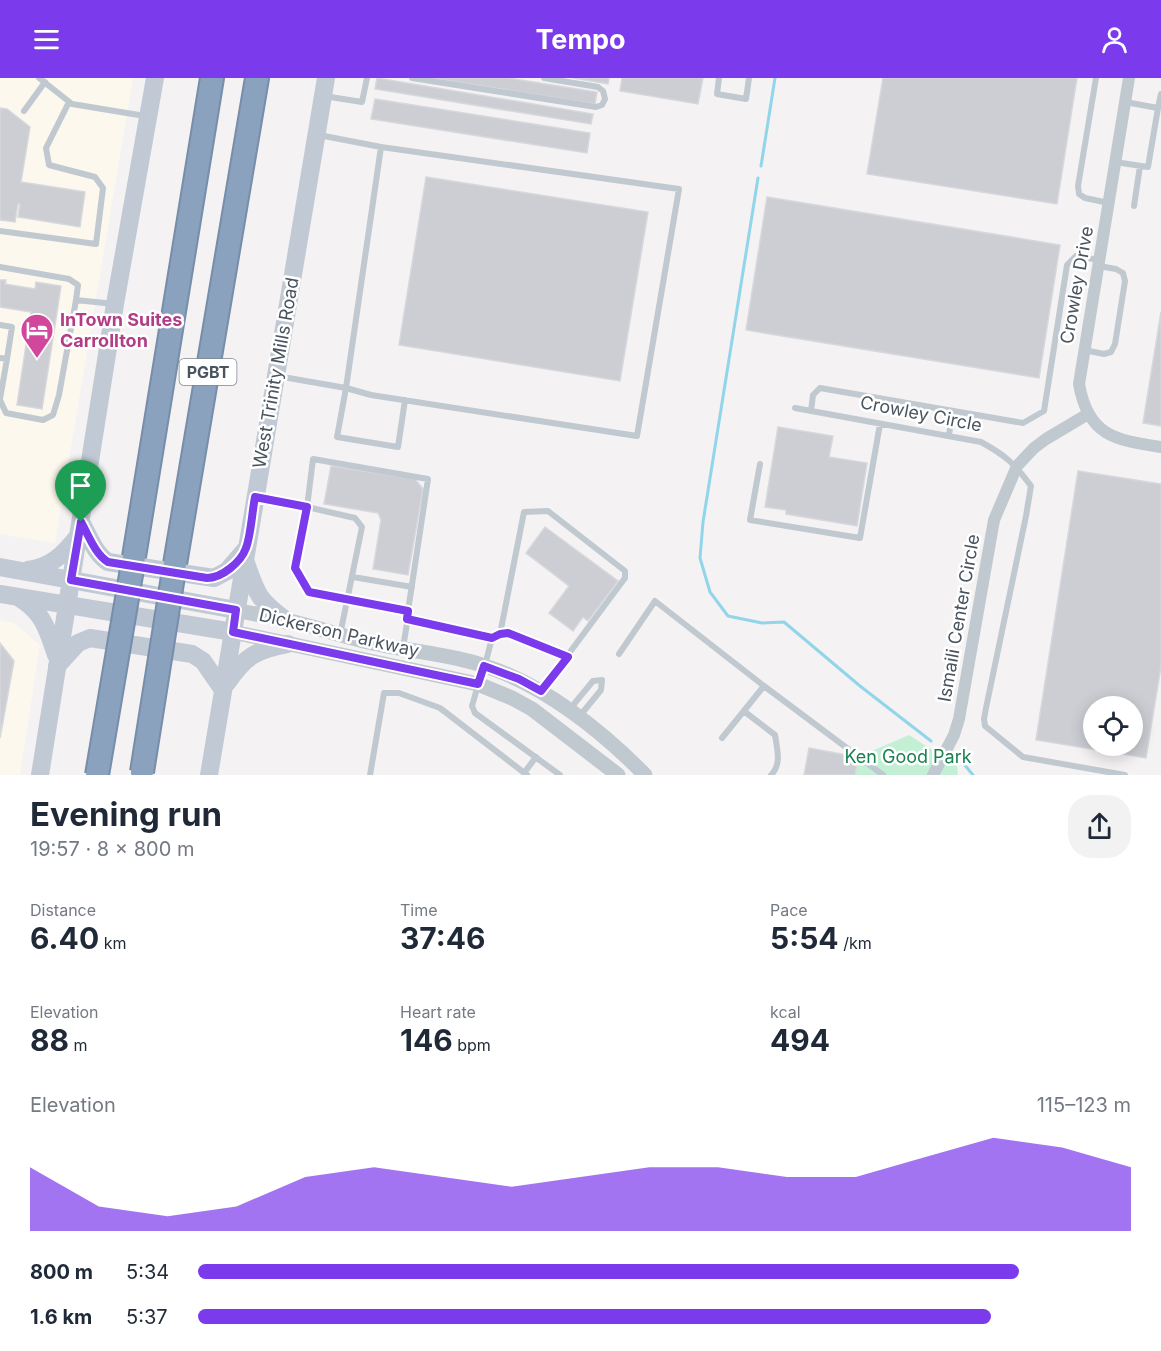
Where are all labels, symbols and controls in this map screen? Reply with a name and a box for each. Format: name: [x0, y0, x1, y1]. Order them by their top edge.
icon: menu: [30, 23, 63, 56]
text: Tempo: [535, 23, 626, 56]
icon: person: [1098, 23, 1131, 56]
street label: Crowley Drive: [1056, 224, 1097, 345]
street label: West Trinity Mills Road: [248, 276, 303, 470]
place label: InTown Suites Carrollton: [60, 309, 182, 351]
hotel icon: InTown Suites Carrollton: [19, 312, 55, 359]
road number: PGBT: [180, 359, 236, 385]
street label: Crowley Circle: [858, 391, 984, 436]
pin: [55, 460, 106, 522]
icon: arrive: [64, 469, 97, 502]
street label: Ismaili Center Circle: [933, 532, 984, 703]
street label: Dickerson Parkway: [257, 604, 421, 661]
map controls: [1083, 696, 1143, 756]
button: locate: [1083, 696, 1143, 756]
park label: Ken Good Park: [844, 746, 972, 767]
text: Evening run: [30, 794, 222, 834]
button: share: [1068, 795, 1131, 858]
text: 19:57 · 8 × 800 m: [30, 837, 194, 861]
text: Distance: [30, 900, 96, 920]
text: Time: [400, 900, 438, 920]
text: Pace: [770, 900, 808, 920]
text: 6.40: [30, 920, 99, 956]
text: 37:46: [400, 920, 486, 956]
text: 5:54: [770, 920, 839, 956]
text: km: [99, 933, 126, 953]
text: /km: [839, 933, 872, 953]
text: Elevation: [30, 1002, 99, 1022]
text: Heart rate: [400, 1002, 476, 1022]
text: kcal: [770, 1002, 801, 1022]
text: 88: [30, 1022, 69, 1058]
text: 146: [400, 1022, 453, 1058]
text: 494: [770, 1022, 830, 1058]
text: m: [69, 1035, 88, 1055]
text: bpm: [453, 1035, 491, 1055]
text: Elevation: [30, 1093, 116, 1117]
text: 115–123 m: [1037, 1093, 1131, 1117]
text: 800 m: [30, 1260, 93, 1284]
text: 5:34: [126, 1260, 169, 1284]
text: 1.6 km: [30, 1305, 92, 1329]
text: 5:37: [126, 1305, 168, 1329]

